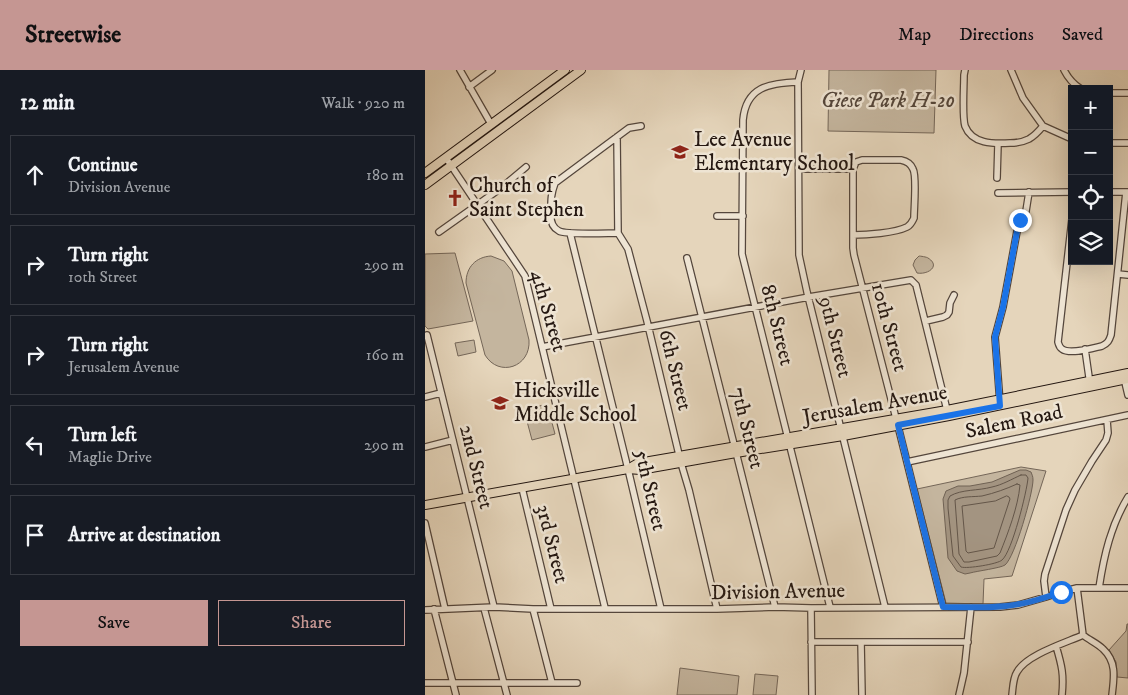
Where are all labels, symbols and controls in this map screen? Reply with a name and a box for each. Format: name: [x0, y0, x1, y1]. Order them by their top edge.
text: Streetwise: [25, 20, 121, 50]
text: Map: [898, 24, 931, 46]
text: Directions: [959, 24, 1034, 46]
text: Saved: [1062, 24, 1103, 46]
map controls: [1068, 85, 1113, 265]
button: +: [1068, 85, 1113, 130]
park label: Giese Park H-20: [821, 88, 955, 114]
text: 12 min: [20, 90, 75, 116]
text: Walk · 920 m: [321, 93, 405, 113]
place label: Lee Avenue Elementary School: [694, 127, 855, 177]
button: −: [1068, 130, 1113, 175]
school or university icon: Lee Avenue Elementary School: [670, 142, 690, 162]
text: Continue: [68, 154, 138, 177]
icon: ahead: [21, 161, 49, 189]
text: 180 m: [366, 165, 404, 185]
place label: Church of Saint Stephen: [469, 173, 584, 223]
button: locate: [1068, 175, 1113, 220]
text: Division Avenue: [68, 177, 170, 197]
church icon: Church of Saint Stephen: [445, 188, 465, 208]
route end: [1009, 209, 1032, 232]
button: layers: [1068, 220, 1113, 265]
text: Turn right: [68, 244, 148, 267]
icon: right: [21, 251, 49, 279]
text: 290 m: [364, 255, 404, 275]
text: 10th Street: [68, 267, 137, 287]
street label: 4th Street: [524, 267, 572, 355]
street label: 10th Street: [865, 280, 913, 375]
street label: 8th Street: [754, 282, 800, 368]
street label: 9th Street: [812, 293, 858, 380]
street label: 6th Street: [652, 327, 698, 414]
text: Turn right: [68, 334, 148, 357]
icon: right: [21, 341, 49, 369]
text: 160 m: [366, 345, 404, 365]
text: Jerusalem Avenue: [68, 357, 180, 377]
place label: Hicksville Middle School: [514, 378, 637, 428]
street label: Jerusalem Avenue: [799, 379, 950, 431]
street label: 7th Street: [724, 385, 770, 472]
school or university icon: Hicksville Middle School: [490, 393, 510, 413]
street label: Salem Road: [963, 399, 1065, 445]
street label: 2nd Street: [453, 422, 499, 512]
text: Turn left: [68, 424, 137, 447]
icon: left: [21, 431, 49, 459]
text: 290 m: [364, 435, 404, 455]
text: Maglie Drive: [68, 447, 152, 467]
street label: 5th Street: [628, 447, 672, 533]
street label: 3rd Street: [530, 502, 574, 586]
icon: arrive: [21, 521, 49, 549]
text: Arrive at destination: [68, 524, 220, 547]
street label: Division Avenue: [711, 578, 846, 606]
route start: [1050, 581, 1073, 604]
button: Save: [20, 600, 208, 646]
button: Share: [218, 600, 405, 646]

